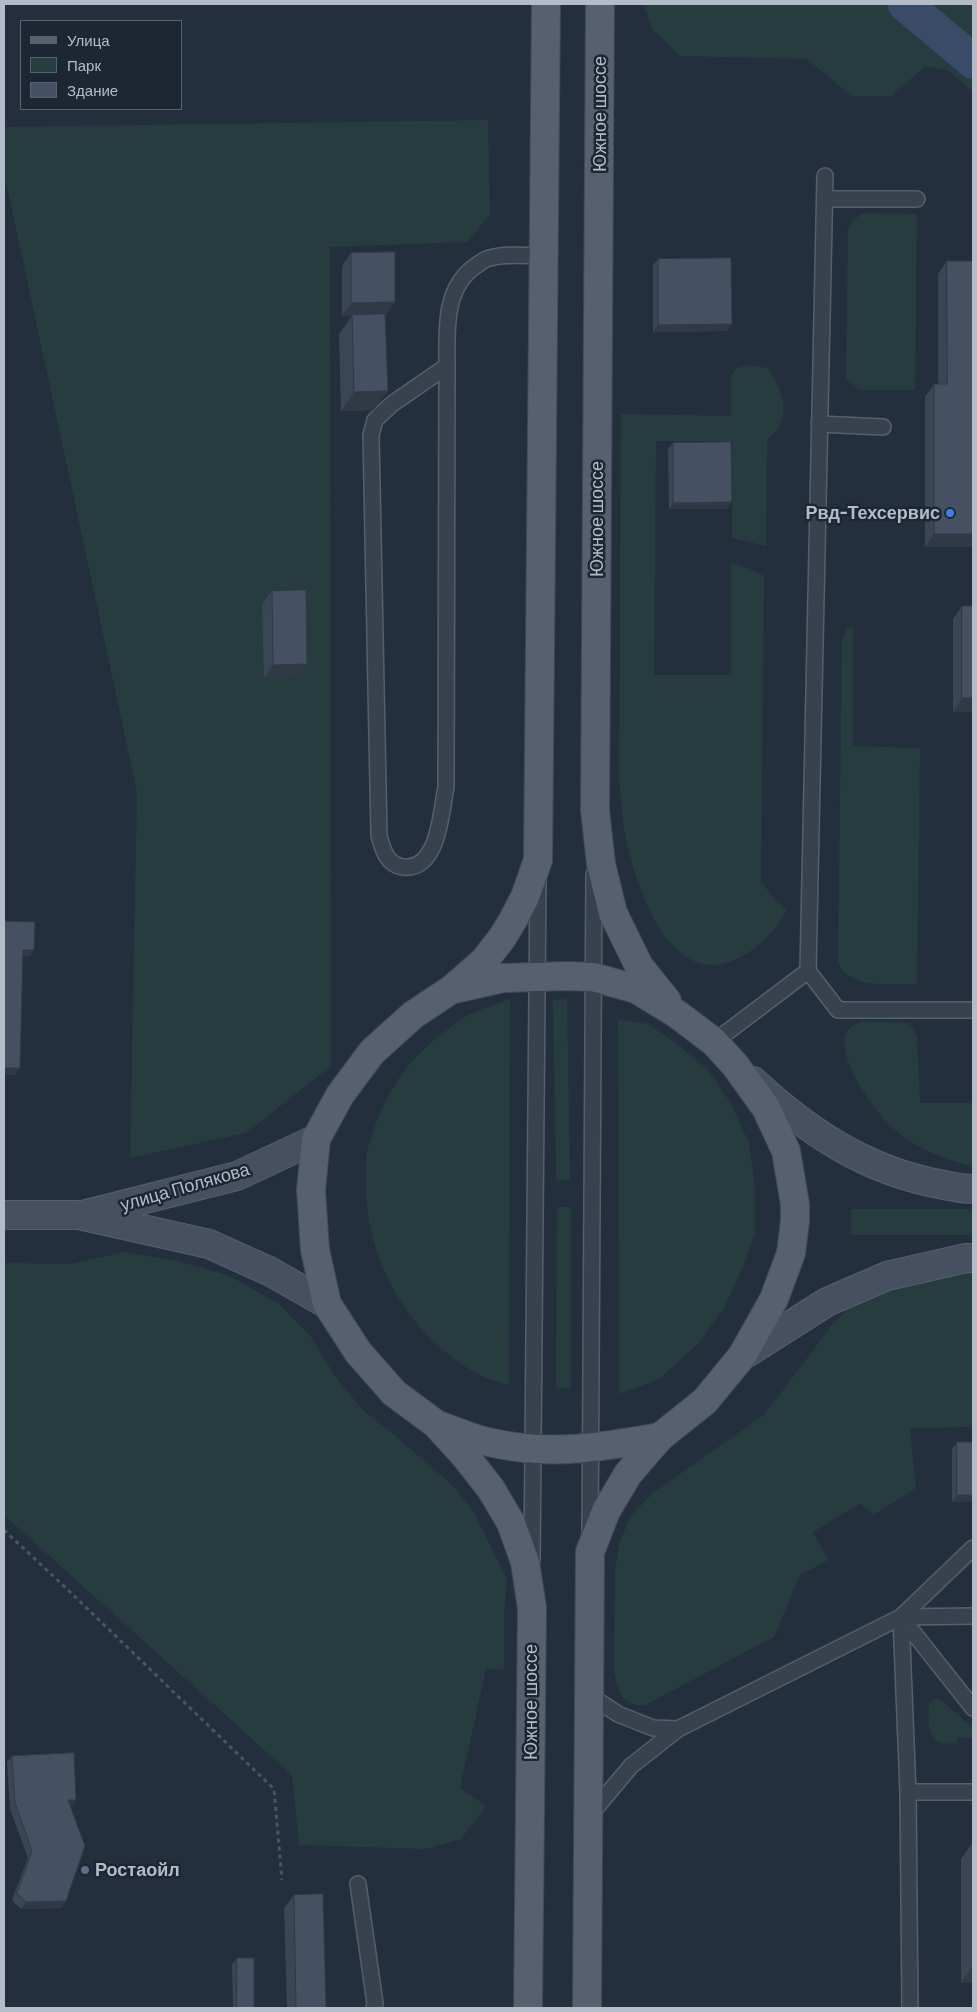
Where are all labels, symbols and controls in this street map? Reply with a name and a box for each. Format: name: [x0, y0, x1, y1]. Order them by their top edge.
legend: [20, 20, 182, 110]
text: Улица: [67, 31, 110, 49]
text: Парк: [67, 56, 101, 74]
street label: Южное шоссе: [589, 56, 611, 172]
text: Здание: [67, 81, 118, 99]
street label: Южное шоссе: [586, 461, 608, 577]
place label: Рвд-Техсервис: [806, 502, 940, 524]
marker: Рвд-Техсервис: [944, 507, 956, 519]
street label: улица Полякова: [118, 1158, 252, 1216]
street label: Южное шоссе: [520, 1644, 542, 1760]
place label: Ростаойл: [95, 1859, 180, 1881]
marker: Ростаойл: [79, 1864, 91, 1876]

